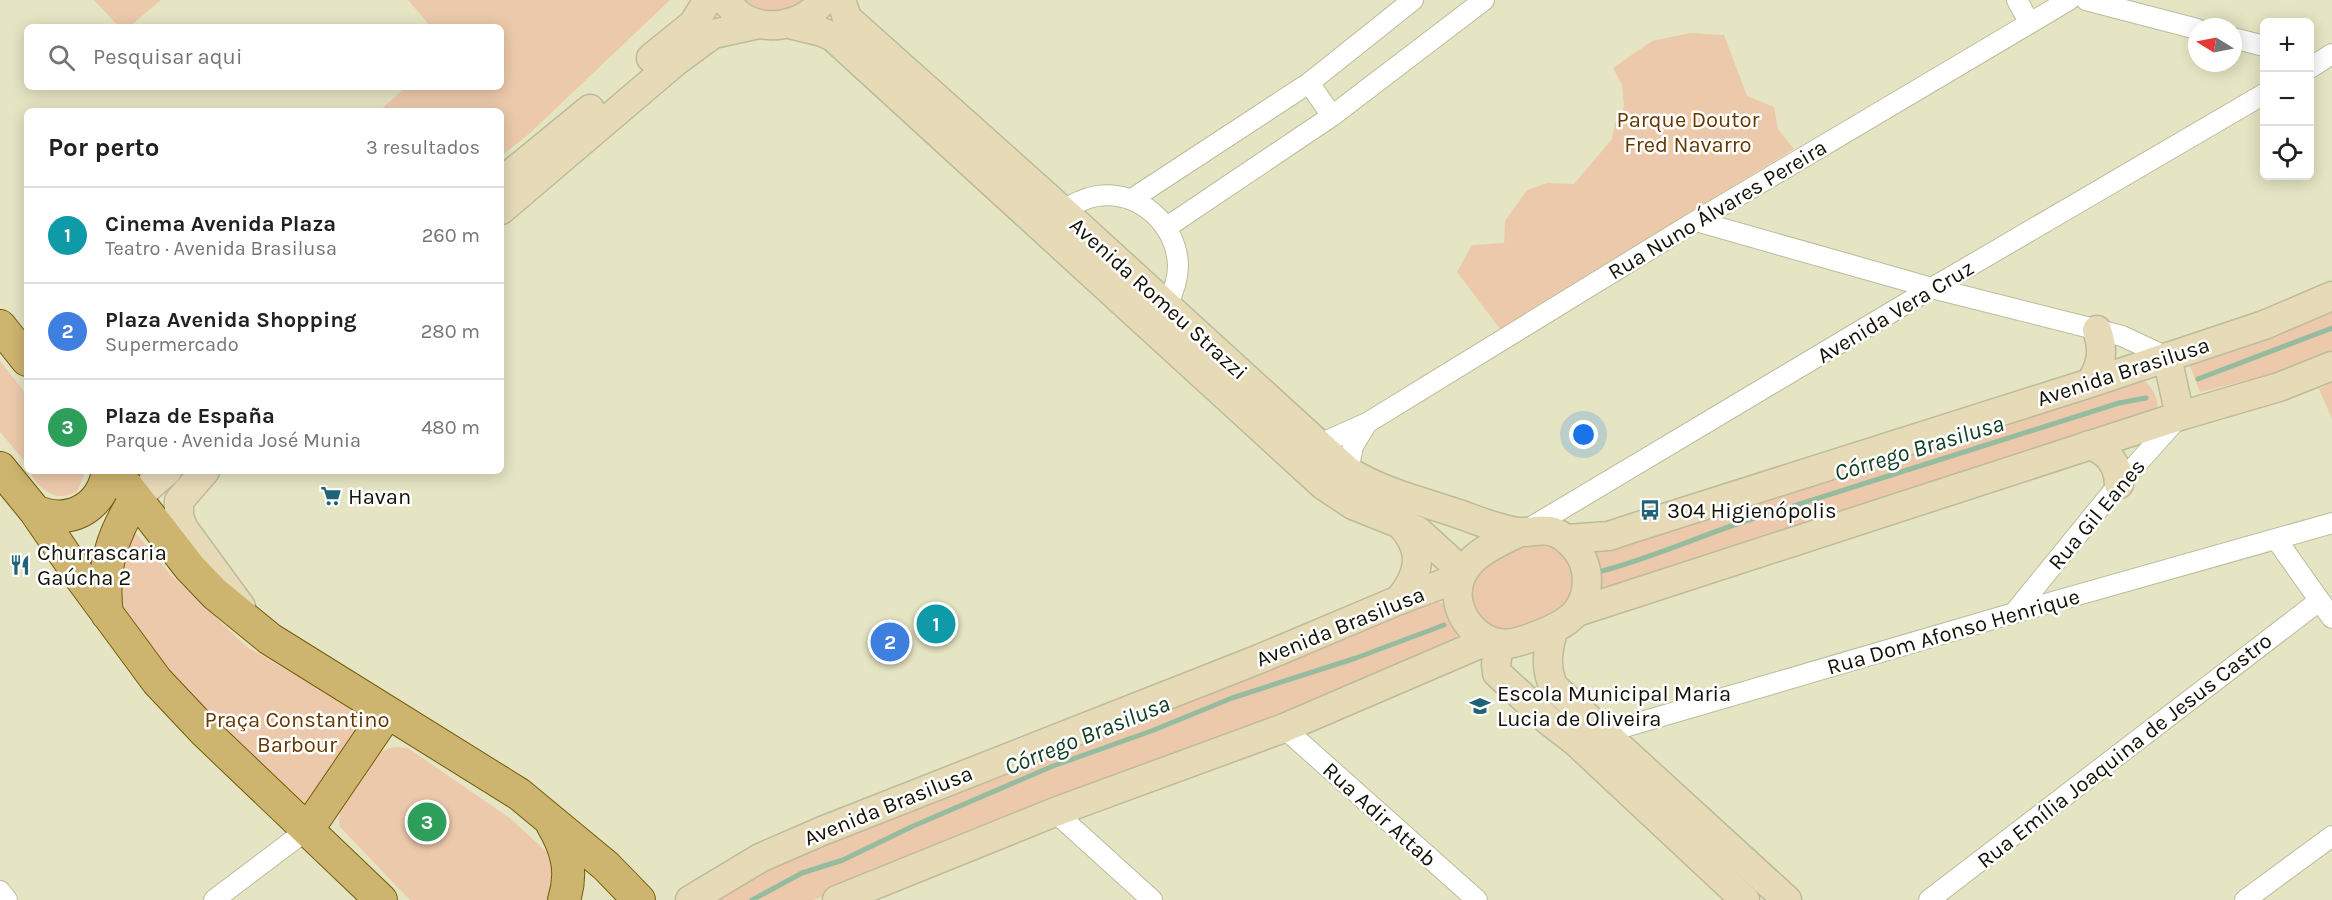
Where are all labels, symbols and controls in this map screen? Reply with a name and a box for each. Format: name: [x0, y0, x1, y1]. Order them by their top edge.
north arrow: [2188, 18, 2242, 72]
map controls: [2260, 18, 2314, 180]
button: +: [2260, 18, 2314, 72]
search box: [24, 24, 504, 90]
icon: search: [45, 41, 78, 74]
text: Pesquisar aqui: [93, 44, 242, 70]
button: −: [2260, 72, 2314, 126]
park label: Parque Doutor Fred Navarro: [1616, 107, 1760, 158]
button: locate: [2260, 126, 2314, 180]
text: Por perto: [48, 132, 159, 163]
street label: Rua Nuno Álvares Pereira: [1603, 133, 1832, 285]
text: 3 resultados: [366, 136, 480, 159]
text: Cinema Avenida Plaza: [105, 211, 336, 237]
street label: Avenida Romeu Strazzi: [1064, 212, 1252, 385]
text: 1: [64, 224, 71, 247]
text: 260 m: [422, 224, 480, 247]
text: Teatro · Avenida Brasilusa: [105, 237, 337, 260]
street label: Avenida Vera Cruz: [1812, 255, 1979, 369]
text: Plaza Avenida Shopping: [105, 307, 357, 333]
text: 2: [61, 320, 74, 343]
text: 280 m: [421, 320, 480, 343]
street label: Avenida Brasilusa: [2034, 332, 2213, 412]
text: Supermercado: [105, 333, 239, 356]
text: Plaza de España: [105, 403, 275, 429]
water label: Córrego Brasilusa: [1831, 409, 2007, 487]
text: 3: [61, 416, 74, 439]
text: 480 m: [421, 416, 480, 439]
your location: [1569, 420, 1598, 449]
text: Parque · Avenida José Munia: [105, 429, 361, 452]
street label: Rua Gil Eanes: [2043, 454, 2151, 575]
supermarket icon: Havan: [319, 484, 343, 508]
place label: Havan: [348, 484, 411, 510]
bus stop icon: 304 Higienópolis: [1638, 498, 1662, 522]
place label: 304 Higienópolis: [1667, 498, 1837, 524]
place label: Churrascaria Gaúcha 2: [37, 540, 167, 591]
restaurant icon: Churrascaria Gaúcha 2: [8, 553, 32, 577]
street label: Avenida Brasilusa: [1252, 581, 1429, 673]
street label: Rua Dom Afonso Henrique: [1824, 583, 2083, 681]
pin: 1: [916, 602, 956, 646]
pin: 2: [870, 620, 910, 664]
street label: Rua Emília Joaquina de Jesus Castro: [1972, 628, 2277, 874]
place label: Escola Municipal Maria Lucia de Oliveira: [1497, 681, 1731, 732]
water label: Córrego Brasilusa: [1000, 689, 1174, 781]
school or university icon: Escola Municipal Maria Lucia de Oliveira: [1468, 694, 1492, 718]
park label: Praça Constantino Barbour: [204, 707, 390, 758]
street label: Rua Adir Attab: [1317, 757, 1441, 873]
street label: Avenida Brasilusa: [800, 760, 977, 852]
pin: 3: [408, 800, 446, 844]

